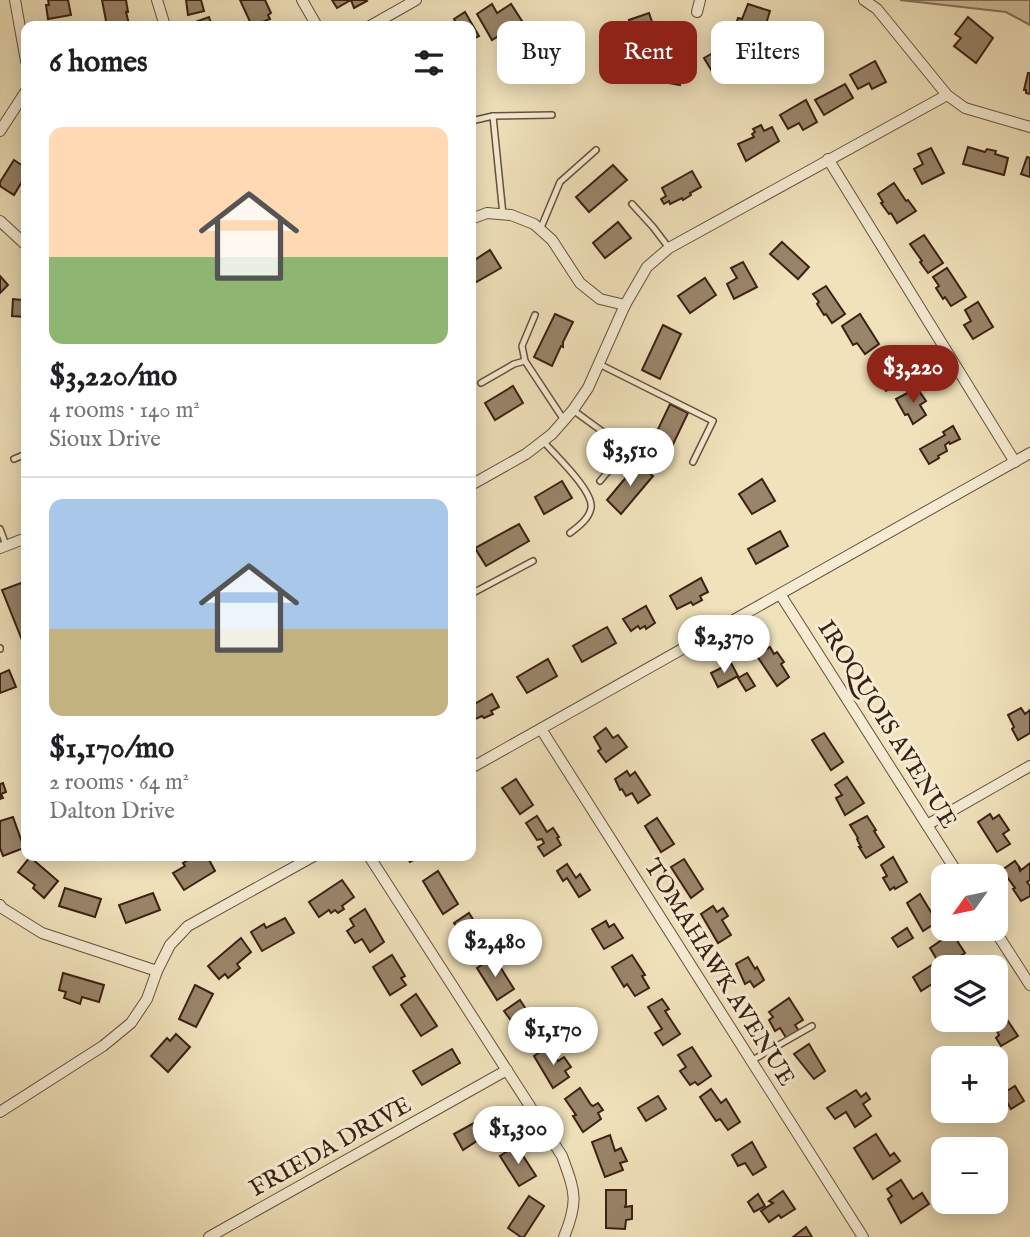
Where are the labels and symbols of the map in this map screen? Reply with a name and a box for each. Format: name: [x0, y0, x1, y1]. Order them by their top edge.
pin: $3,220: [856, 346, 970, 405]
pin: $3,510: [573, 428, 687, 488]
street label: IROQUOIS AVENUE: [810, 615, 963, 835]
pin: $2,370: [667, 616, 781, 675]
street label: TOMAHAWK AVENUE: [636, 853, 801, 1092]
north arrow: [931, 864, 1008, 942]
pin: $2,480: [438, 920, 552, 979]
pin: $1,170: [496, 1007, 610, 1067]
street label: FRIEDA DRIVE: [244, 1090, 417, 1205]
pin: $1,300: [461, 1106, 575, 1166]

